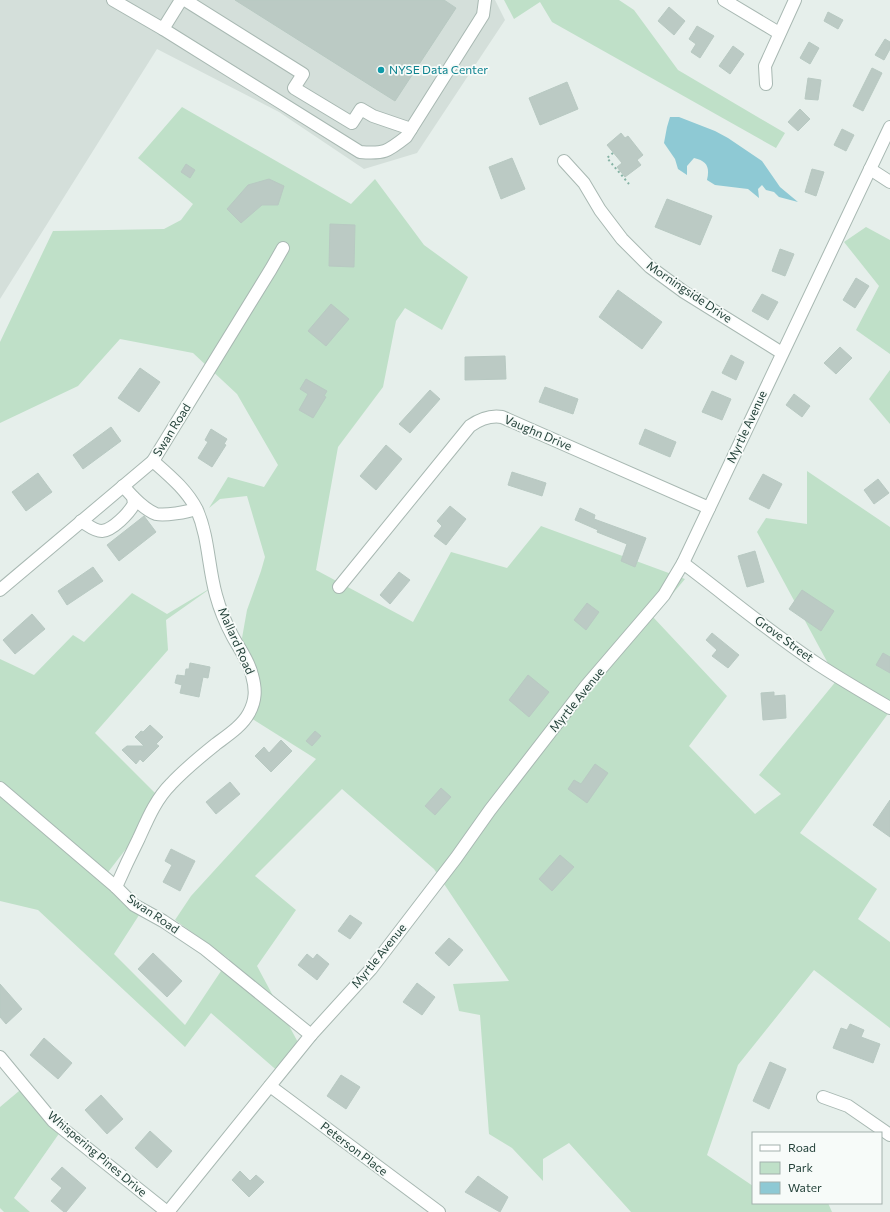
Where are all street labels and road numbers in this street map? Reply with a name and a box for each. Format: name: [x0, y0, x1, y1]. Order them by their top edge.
street label: Morningside Drive: [644, 257, 735, 325]
street label: Myrtle Avenue: [723, 388, 769, 465]
street label: Swan Road: [149, 400, 193, 459]
street label: Vaughn Drive: [502, 412, 574, 453]
street label: Mallard Road: [216, 605, 258, 676]
street label: Grove Street: [753, 612, 817, 664]
street label: Myrtle Avenue: [546, 664, 606, 734]
street label: Swan Road: [125, 891, 182, 936]
street label: Myrtle Avenue: [348, 920, 408, 990]
street label: Whispering Pines Drive: [45, 1108, 150, 1199]
street label: Peterson Place: [318, 1118, 391, 1178]

